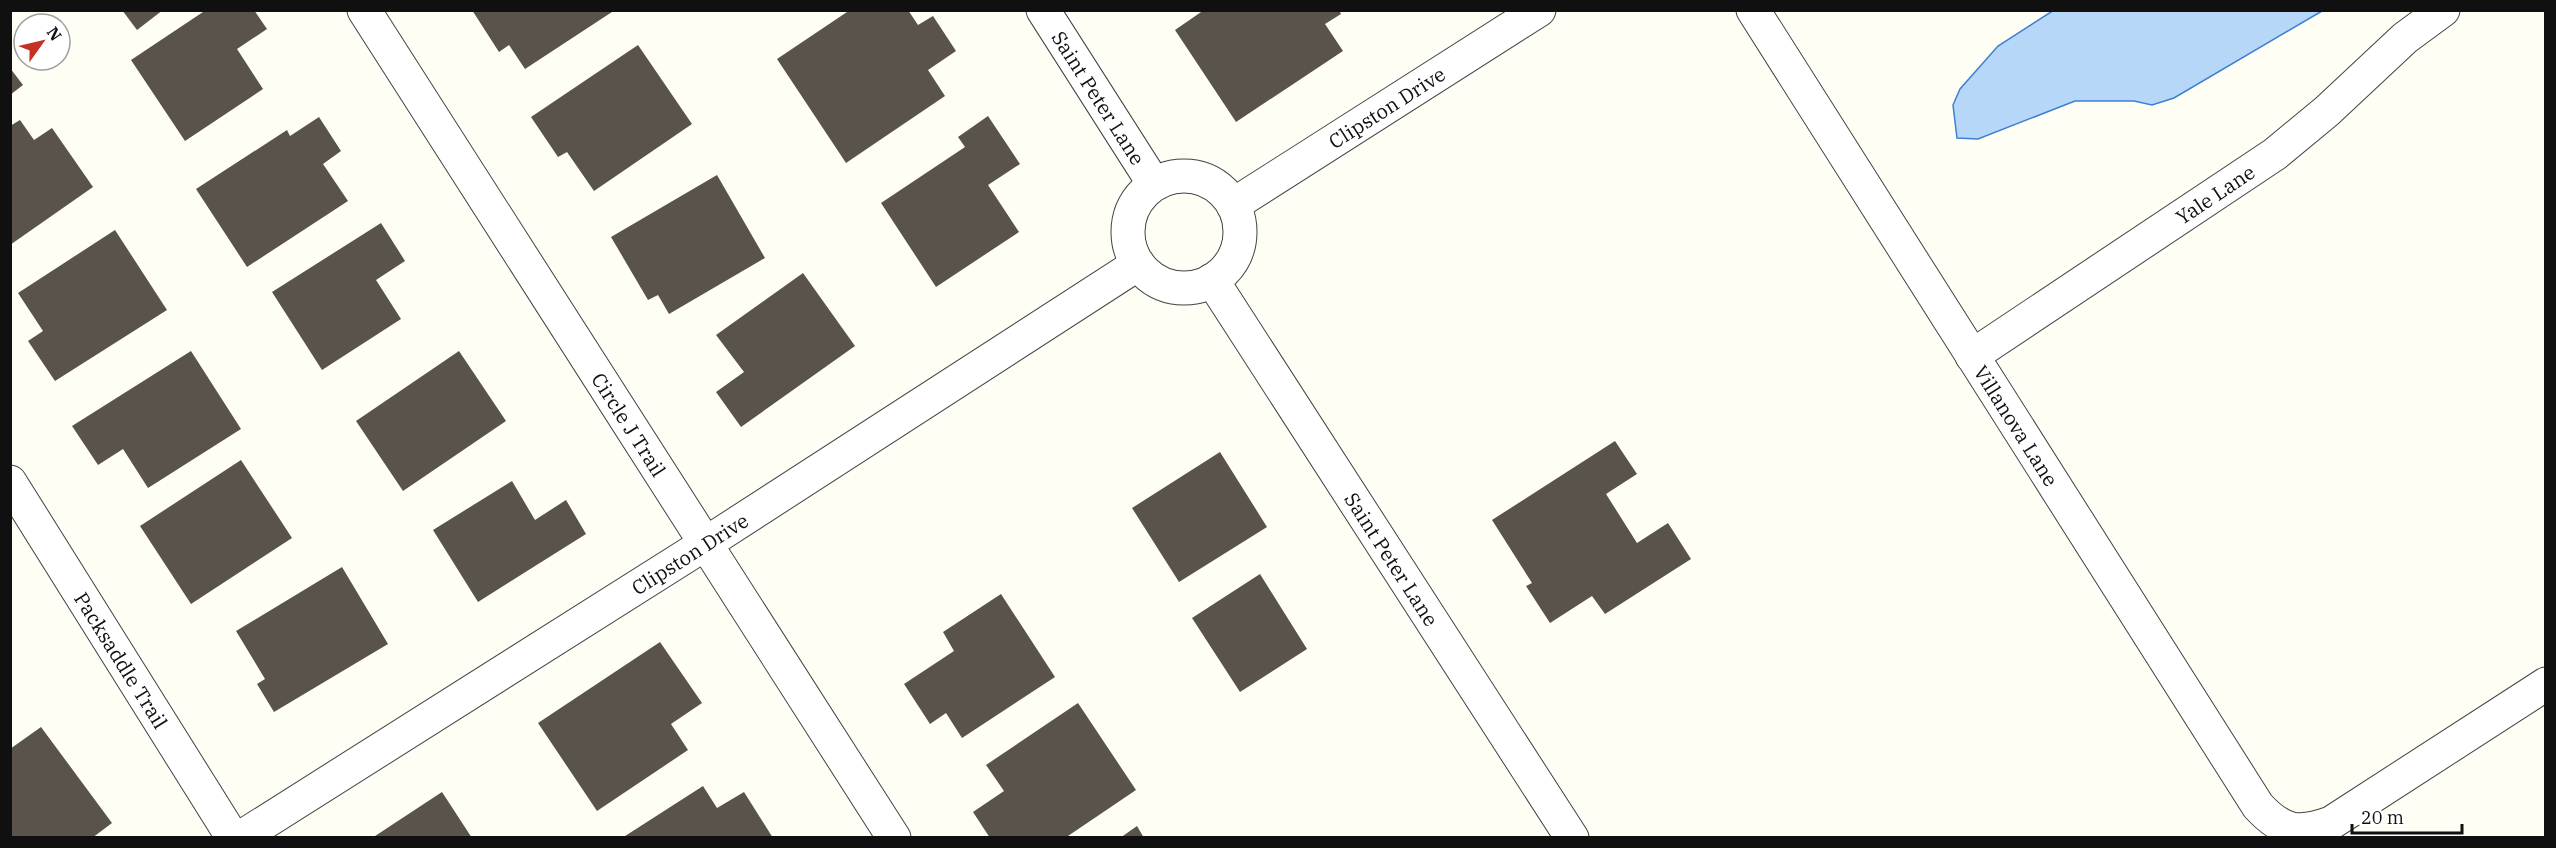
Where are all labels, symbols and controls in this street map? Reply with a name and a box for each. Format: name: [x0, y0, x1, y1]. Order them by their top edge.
north arrow: [12, 12, 72, 72]
text: N: [43, 23, 66, 44]
street label: Saint Peter Lane: [1046, 26, 1152, 170]
street label: Clipston Drive: [1323, 60, 1450, 154]
street label: Yale Lane: [2170, 158, 2260, 230]
street label: Villanova Lane: [1968, 360, 2065, 491]
street label: Circle J Trail: [586, 367, 673, 482]
street label: Saint Peter Lane: [1339, 487, 1445, 631]
street label: Clipston Drive: [626, 506, 753, 601]
street label: Packsaddle Trail: [69, 587, 174, 733]
scale bar: [2352, 797, 2462, 835]
text: 20 m: [2361, 806, 2404, 829]

